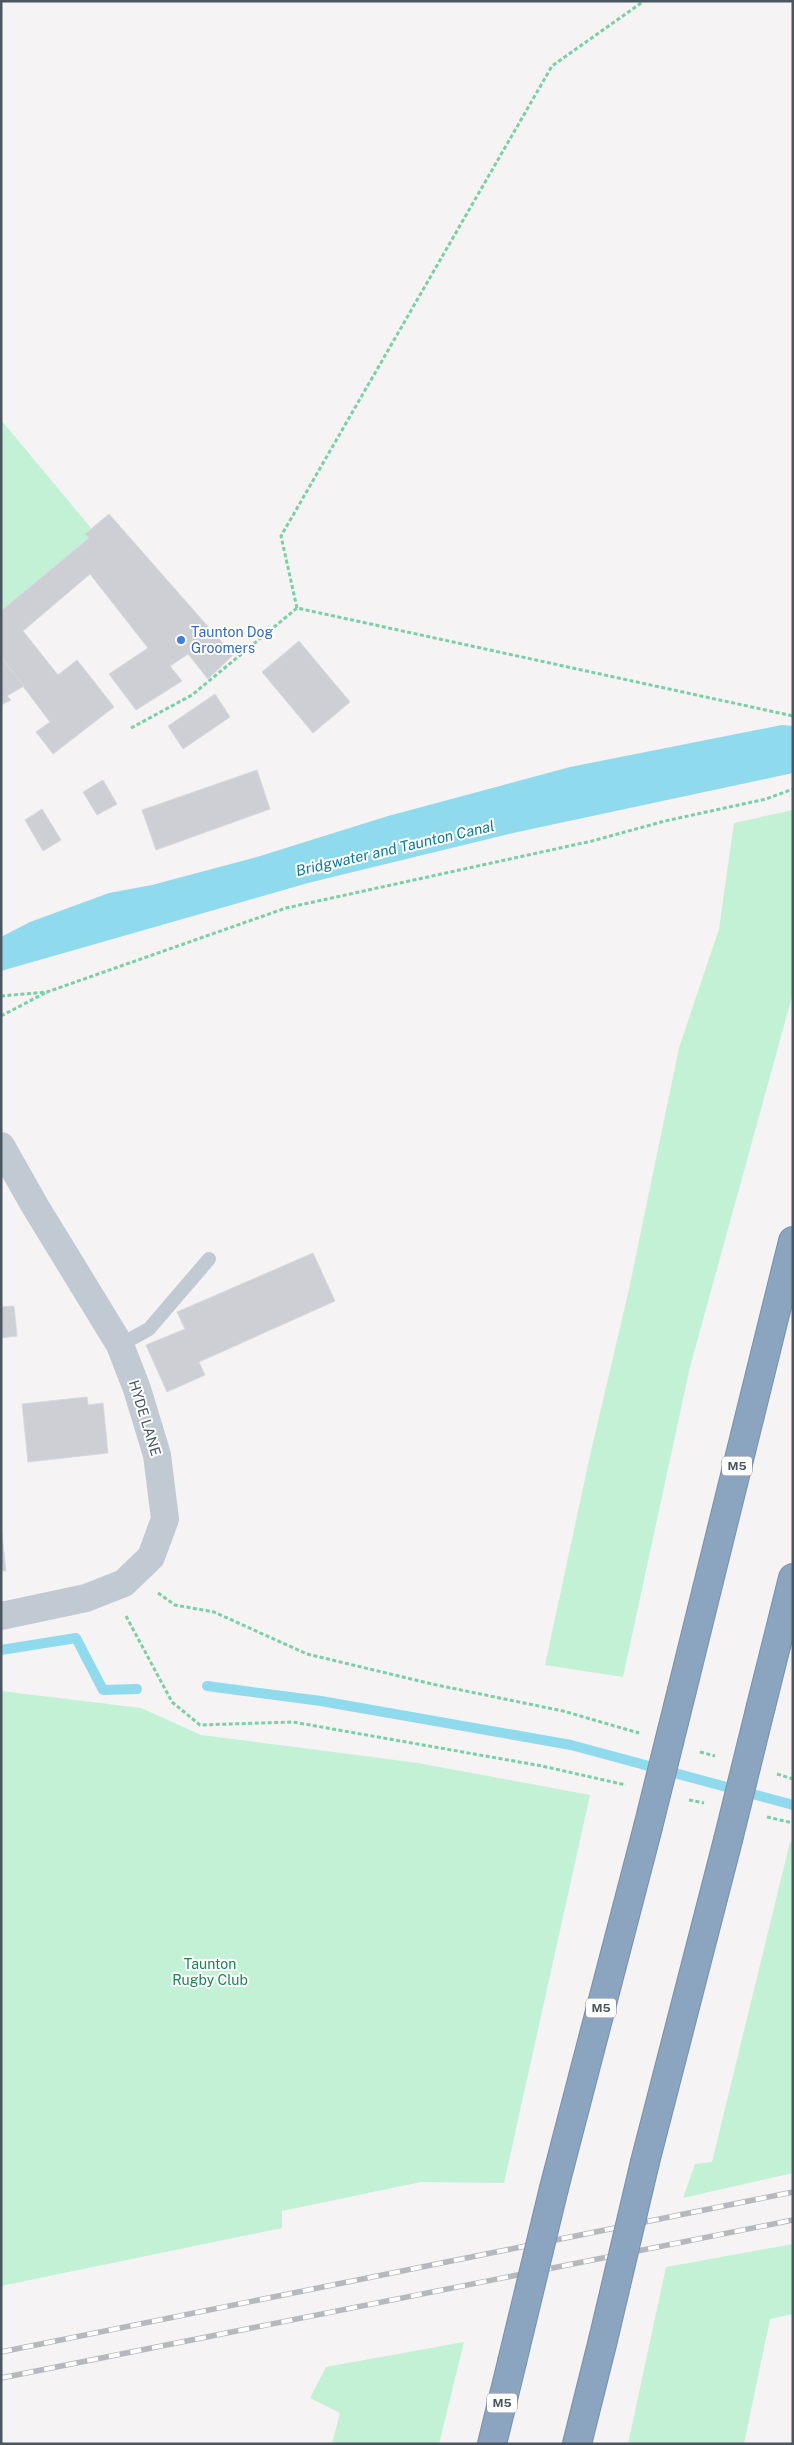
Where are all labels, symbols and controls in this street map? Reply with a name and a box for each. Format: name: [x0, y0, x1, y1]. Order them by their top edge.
place label: Taunton Dog Groomers: [191, 624, 273, 656]
marker: Taunton Dog Groomers: [175, 634, 187, 646]
water label: Bridgwater and Taunton Canal: [294, 817, 496, 879]
street label: HYDE LANE: [126, 1378, 164, 1458]
road number: M5: [722, 1456, 752, 1475]
park label: Taunton Rugby Club: [172, 1956, 248, 1988]
road number: M5: [586, 1999, 616, 2018]
road number: M5: [487, 2394, 517, 2412]

